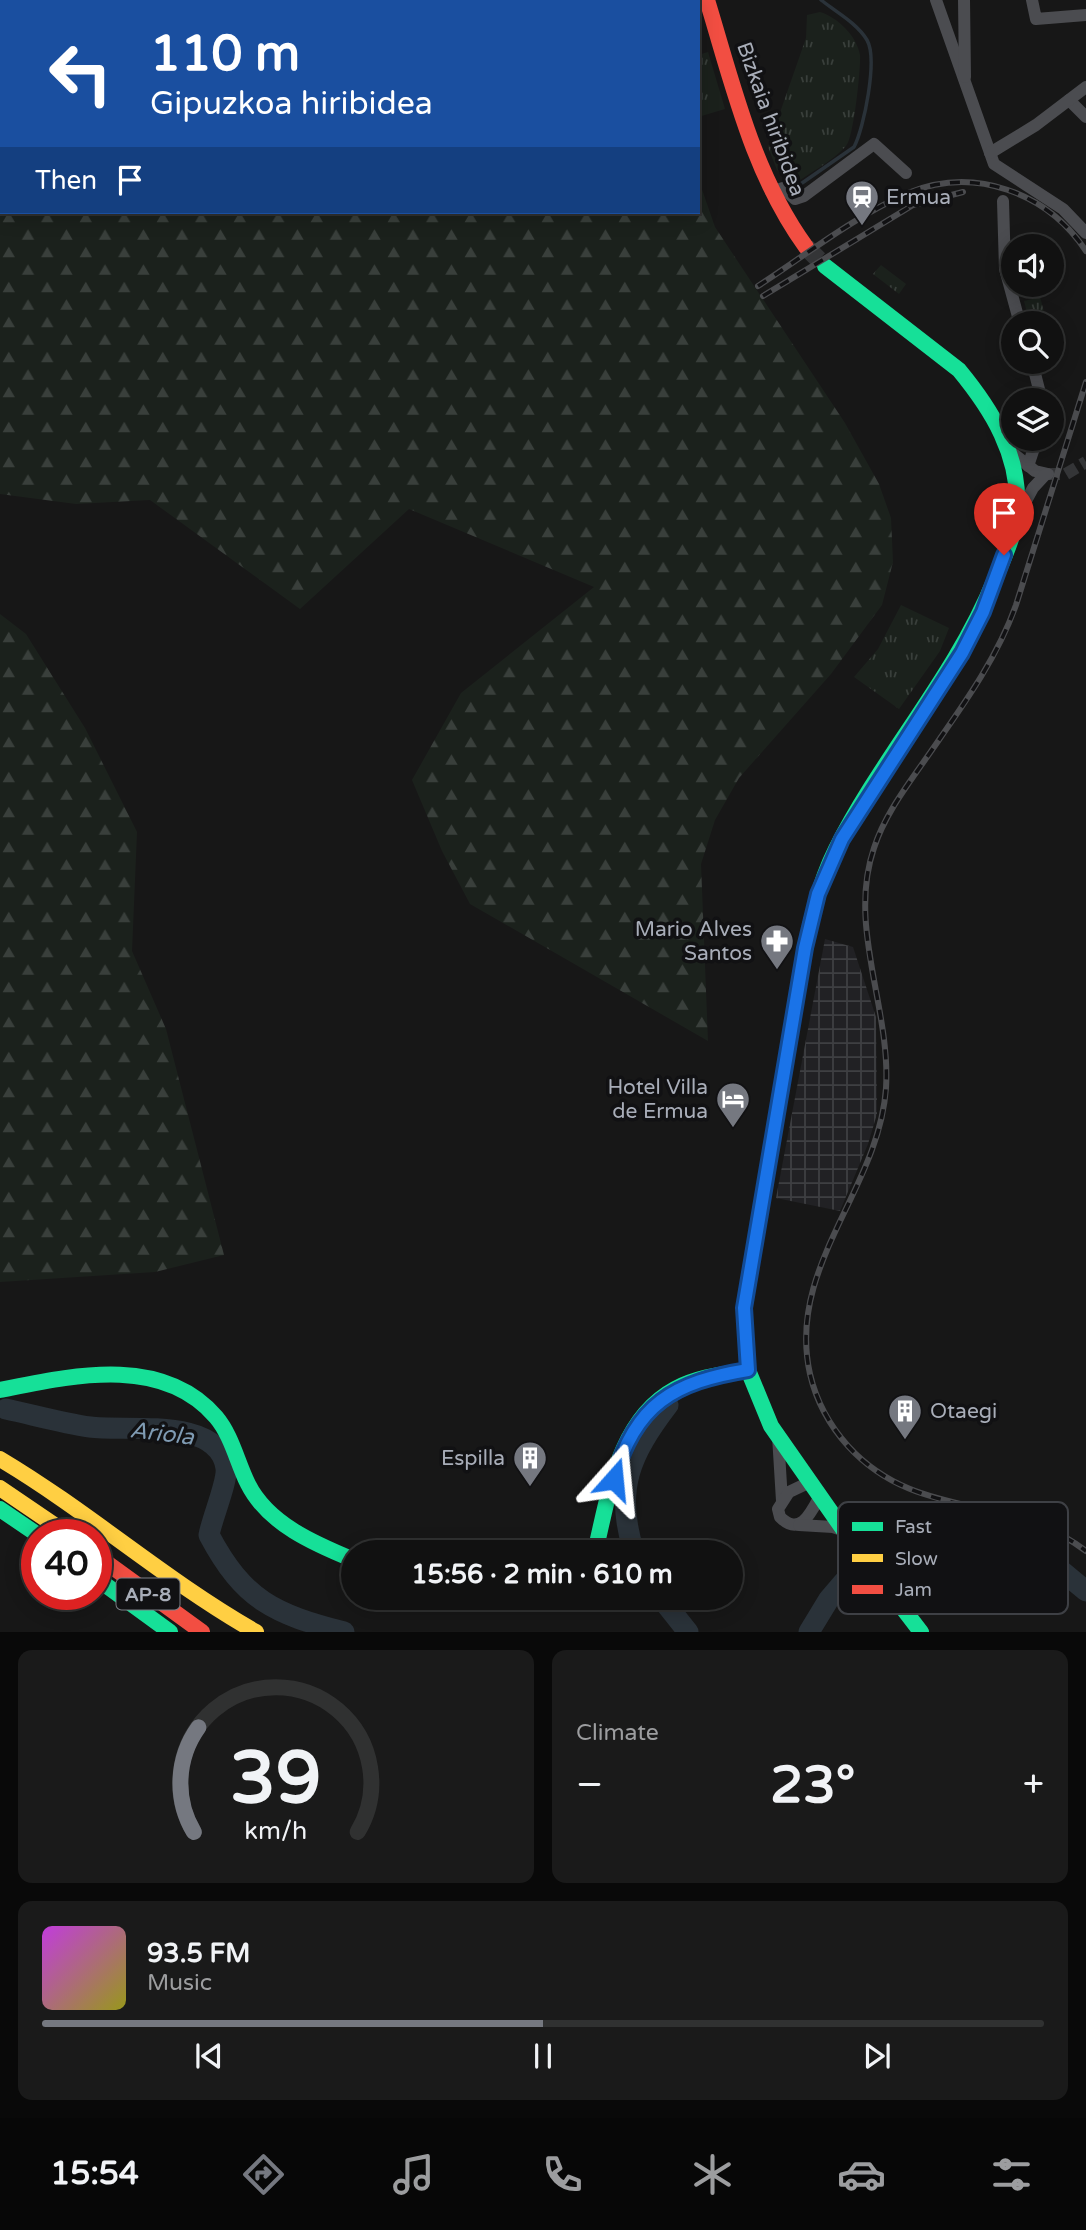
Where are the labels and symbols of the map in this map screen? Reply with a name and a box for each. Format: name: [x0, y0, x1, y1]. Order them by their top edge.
street label: Bizkaia hiribidea: [731, 39, 810, 200]
station icon: Ermua: [843, 178, 881, 227]
place label: Ermua: [886, 185, 951, 210]
pin: [974, 483, 1034, 555]
place label: Mario Alves Santos: [635, 917, 752, 966]
pharmacy icon: Mario Alves Santos: [758, 922, 796, 971]
place label: Hotel Villa de Ermua: [607, 1075, 708, 1124]
hotel icon: Hotel Villa de Ermua: [714, 1080, 752, 1129]
building icon: Otaegi: [886, 1392, 924, 1441]
place label: Otaegi: [930, 1399, 997, 1424]
water label: Ariola: [128, 1416, 197, 1452]
building icon: Espilla: [511, 1439, 549, 1488]
position arrow: [577, 1442, 651, 1516]
place label: Espilla: [441, 1446, 505, 1471]
legend: [838, 1502, 1068, 1614]
text: Fast: [895, 1516, 932, 1538]
speed limit sign: 40: [21, 1519, 112, 1610]
text: Slow: [895, 1548, 938, 1570]
road number: AP-8: [116, 1578, 180, 1610]
text: Jam: [895, 1579, 932, 1601]

